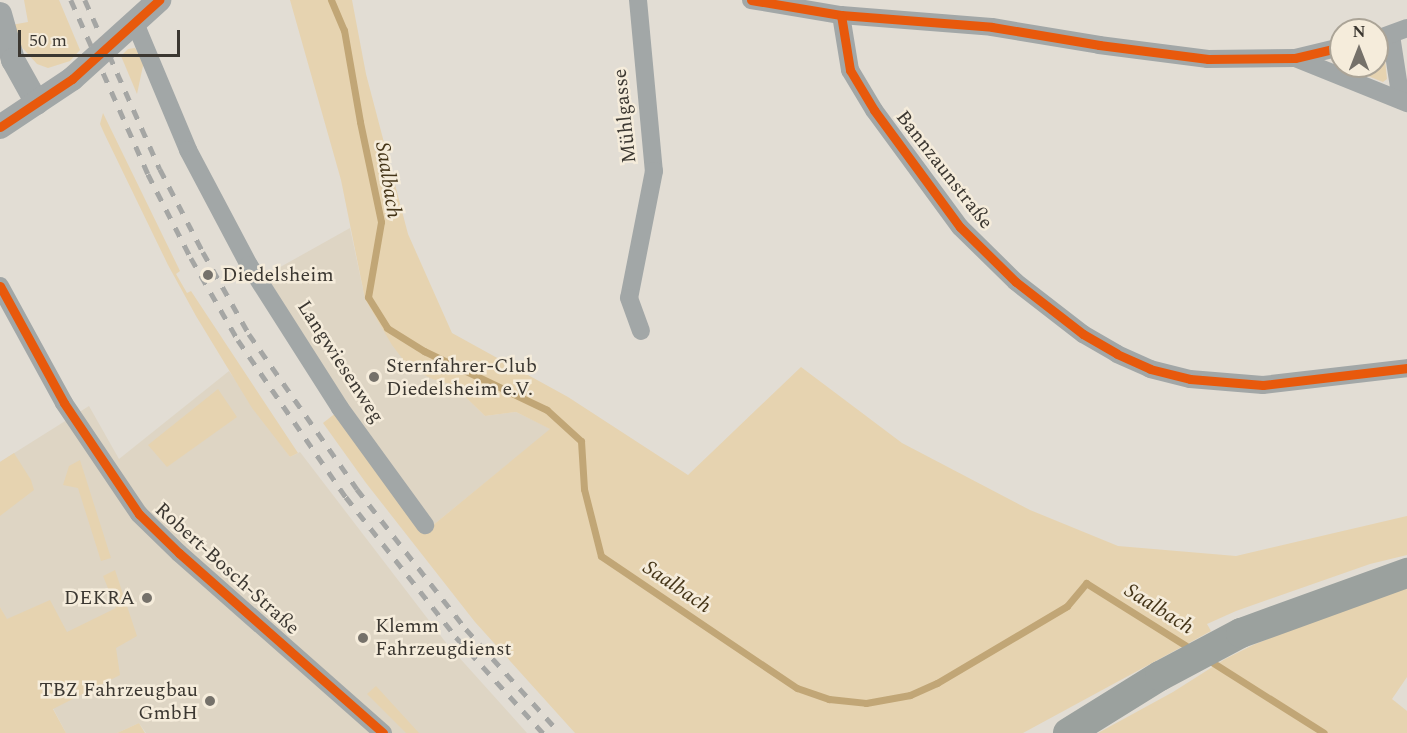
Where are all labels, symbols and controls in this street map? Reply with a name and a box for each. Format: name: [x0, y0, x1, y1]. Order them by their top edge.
scale bar: [21, 18, 183, 56]
north arrow: [1329, 18, 1389, 78]
text: N: [1352, 20, 1366, 44]
text: 50 m: [29, 27, 67, 54]
street label: Mühlgasse: [608, 67, 642, 165]
street label: Bannzaunstraße: [890, 106, 998, 234]
water label: Saalbach: [370, 140, 406, 220]
place label: Diedelsheim: [222, 263, 334, 287]
marker: Diedelsheim: [199, 266, 217, 284]
street label: Langwiesenweg: [291, 296, 389, 428]
place label: Sternfahrer-Club Diedelsheim e.V.: [386, 354, 537, 401]
marker: Sternfahrer-Club Diedelsheim e.V.: [367, 370, 381, 384]
street label: Robert-Bosch-Straße: [150, 498, 304, 640]
water label: Saalbach: [638, 555, 716, 619]
water label: Saalbach: [1120, 578, 1198, 640]
place label: DEKRA: [64, 586, 135, 610]
marker: DEKRA: [140, 591, 154, 605]
place label: Klemm Fahrzeugdienst: [375, 614, 511, 661]
marker: Klemm Fahrzeugdienst: [356, 631, 370, 645]
place label: TBZ Fahrzeugbau GmbH: [39, 678, 198, 725]
marker: TBZ Fahrzeugbau GmbH: [203, 694, 217, 708]

